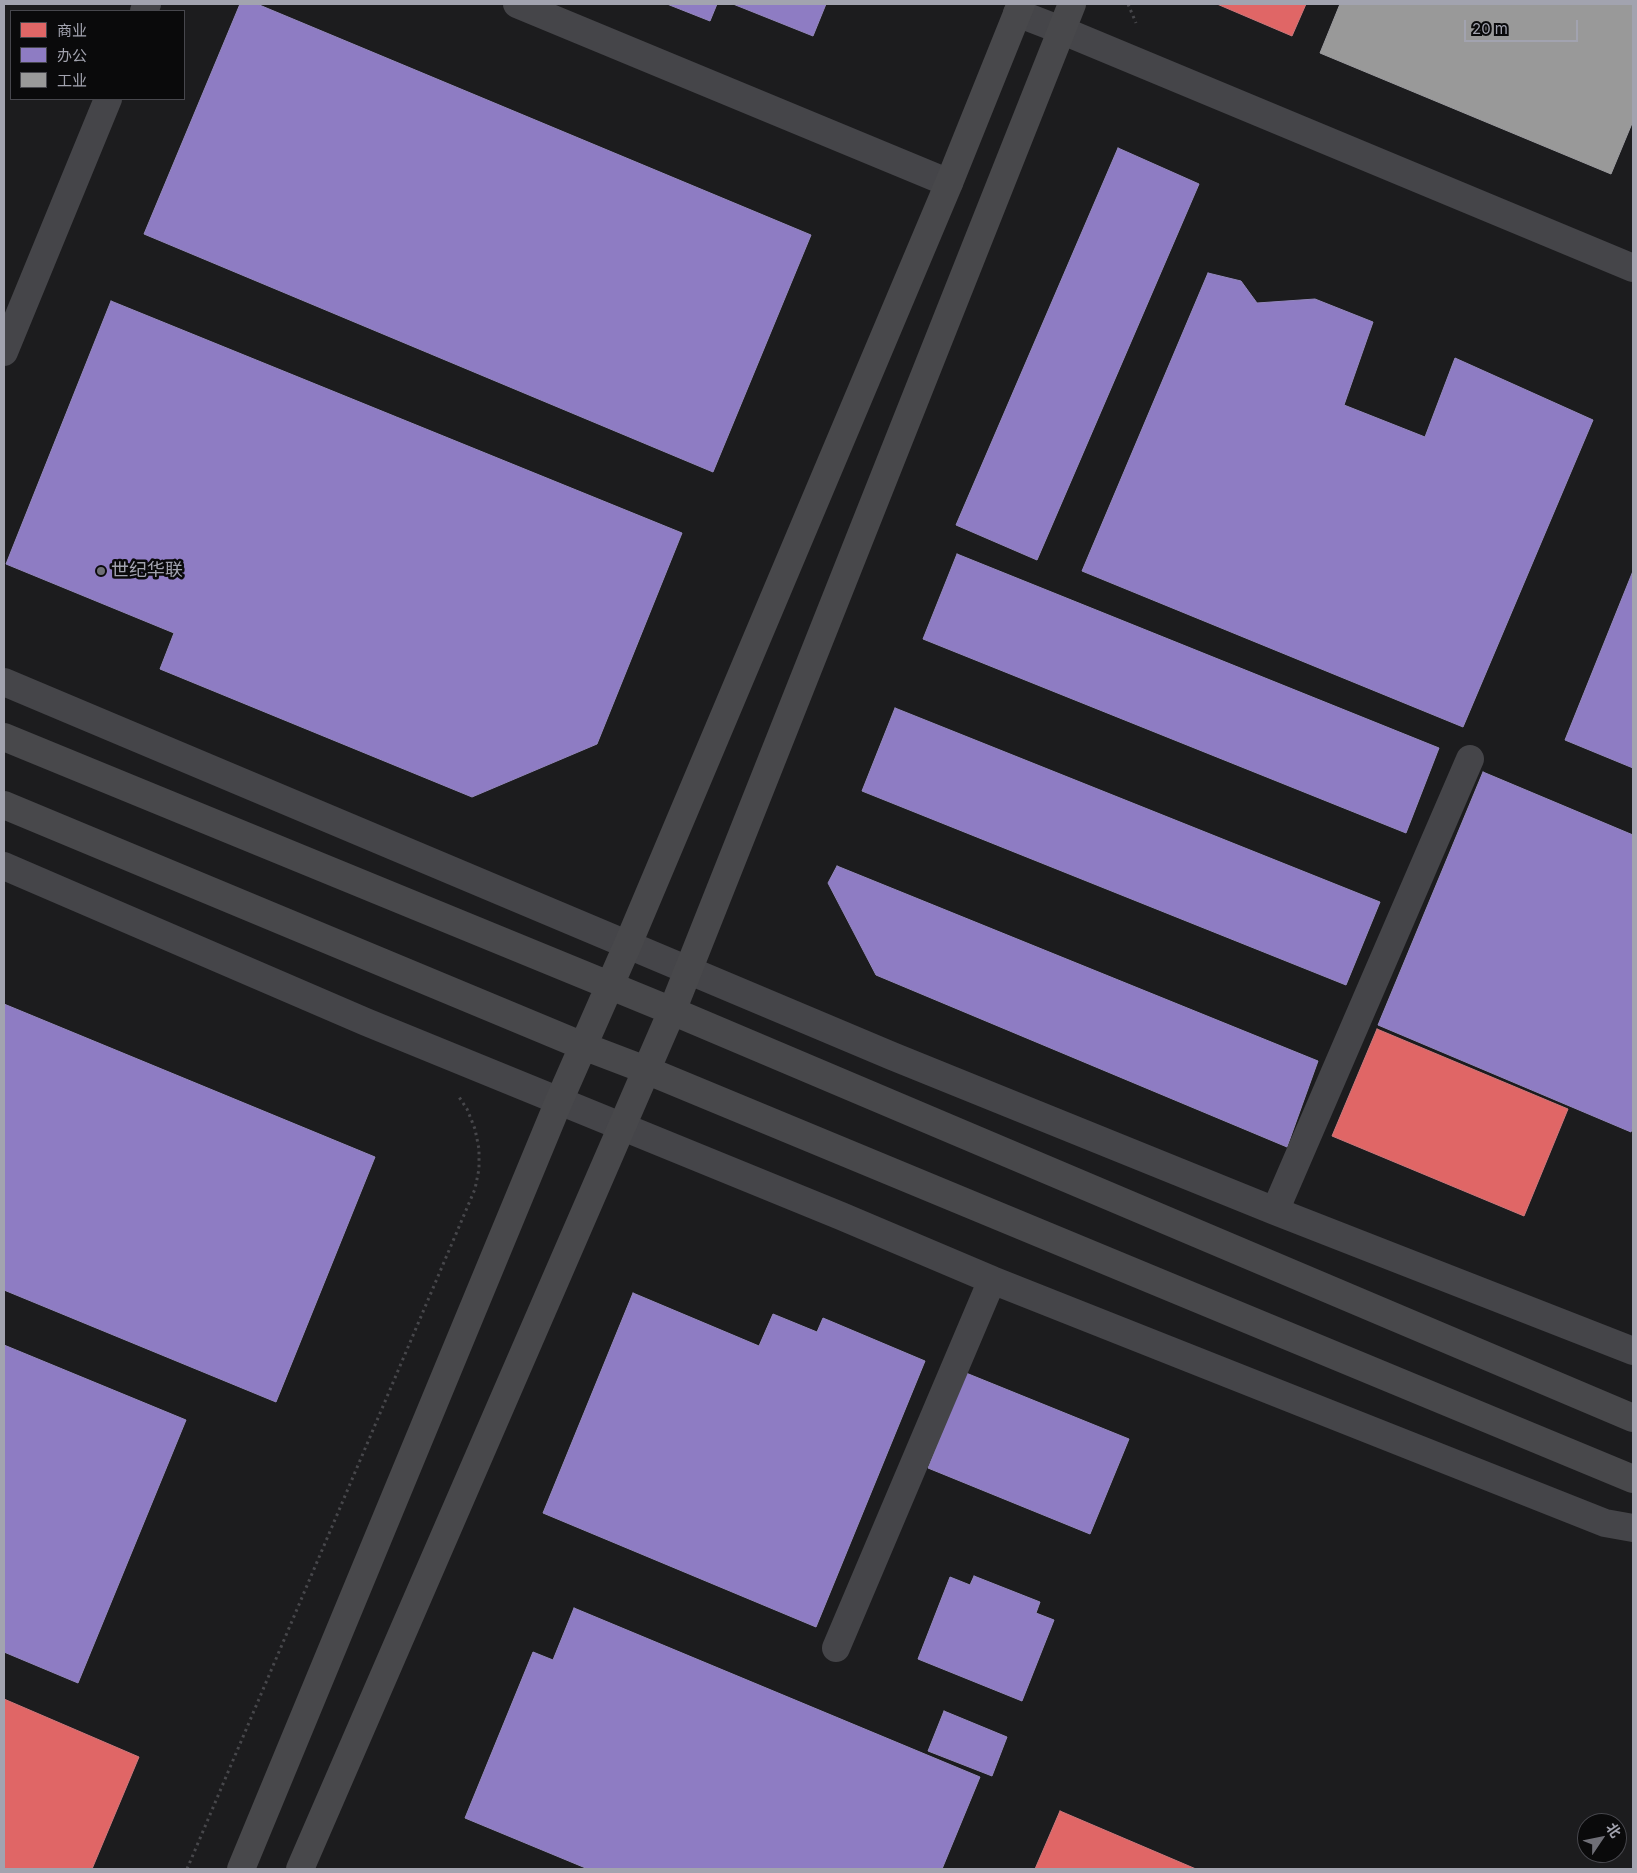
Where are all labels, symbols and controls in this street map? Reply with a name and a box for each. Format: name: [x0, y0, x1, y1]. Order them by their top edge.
legend: [10, 10, 185, 100]
scale bar: [1467, 10, 1581, 42]
text: 20 m: [1472, 19, 1508, 38]
text: 商业: [57, 21, 87, 40]
text: 办公: [57, 46, 87, 65]
text: 工业: [57, 71, 87, 90]
place label: 世纪华联: [111, 560, 183, 582]
marker: 世纪华联: [95, 565, 107, 577]
north arrow: [1577, 1813, 1627, 1863]
text: 北: [1603, 1819, 1625, 1840]

